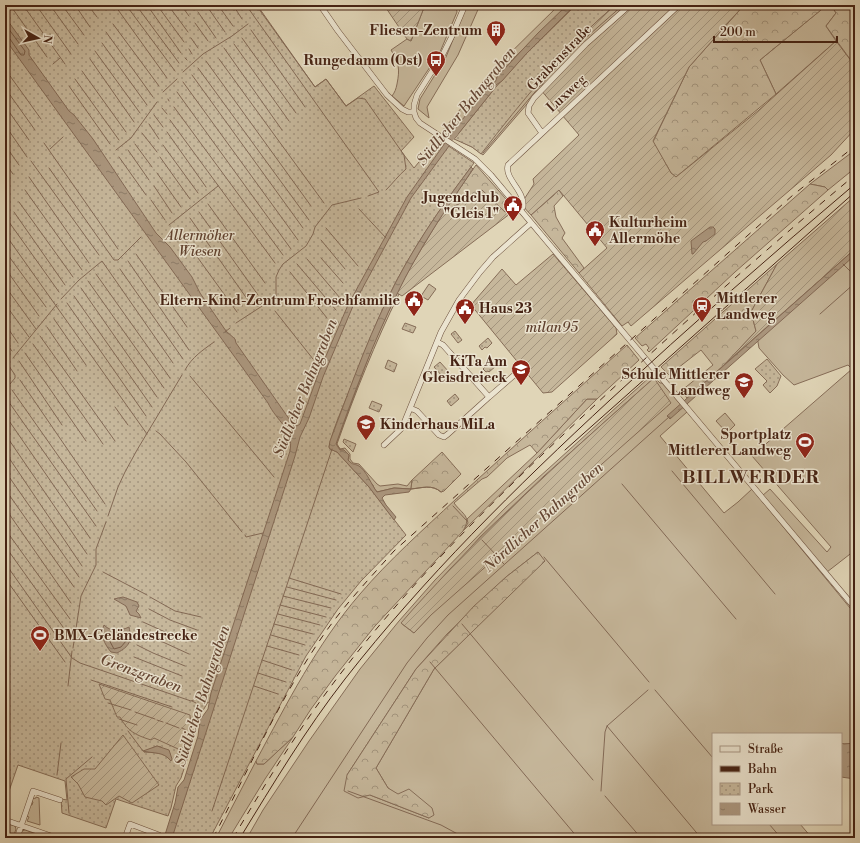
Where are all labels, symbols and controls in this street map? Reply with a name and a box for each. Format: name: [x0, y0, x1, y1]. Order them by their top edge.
north arrow: [18, 18, 58, 58]
scale bar: [714, 18, 837, 44]
building icon: Fliesen-Zentrum: [485, 19, 507, 47]
street label: Grabenstraße: [523, 21, 596, 95]
place label: Fliesen-Zentrum: [369, 22, 482, 40]
text: 200 m: [720, 25, 756, 40]
text: N: [39, 34, 54, 45]
water label: Südlicher Bahngraben: [413, 43, 520, 170]
bus stop icon: Rungedamm (Ost): [425, 49, 447, 77]
place label: Rungedamm (Ost): [304, 52, 422, 70]
street label: Luxweg: [543, 70, 591, 117]
place label: Jugendclub "Gleis 1": [421, 189, 499, 223]
public building icon: Jugendclub "Gleis 1": [502, 194, 524, 222]
place label: Kulturheim Allermöhe: [608, 214, 688, 248]
public building icon: Kulturheim Allermöhe: [584, 219, 606, 247]
park label: Allermöher Wiesen: [164, 227, 235, 261]
public building icon: Eltern-Kind-Zentrum Froschfamilie: [403, 289, 425, 317]
place label: Mittlerer Landweg: [716, 290, 777, 324]
place label: Eltern-Kind-Zentrum Froschfamilie: [160, 292, 400, 310]
station icon: Mittlerer Landweg: [691, 295, 713, 323]
public building icon: Haus 23: [454, 297, 476, 325]
place label: Haus 23: [479, 300, 532, 318]
water label: Südlicher Bahngraben: [269, 316, 342, 460]
park label: milan95: [526, 319, 579, 337]
place label: KiTa Am Gleisdreieck: [422, 353, 507, 387]
school or university icon: KiTa Am Gleisdreieck: [510, 358, 532, 386]
place label: Schule Mittlerer Landweg: [622, 366, 731, 400]
school or university icon: Schule Mittlerer Landweg: [733, 371, 755, 399]
school or university icon: Kinderhaus MiLa: [355, 413, 377, 441]
place label: Kinderhaus MiLa: [380, 416, 496, 434]
place label: Sportplatz Mittlerer Landweg: [668, 426, 792, 460]
sports icon: Sportplatz Mittlerer Landweg: [794, 431, 816, 459]
water label: Nördlicher Bahngraben: [479, 458, 608, 577]
district label: BILLWERDER: [682, 466, 820, 489]
water label: Südlicher Bahngraben: [171, 623, 234, 769]
sports icon: BMX-Geländestrecke: [29, 624, 51, 652]
place label: BMX-Geländestrecke: [54, 627, 198, 645]
water label: Grenzgraben: [98, 650, 185, 697]
legend: [712, 733, 842, 825]
text: Straße: [748, 742, 783, 757]
text: Bahn: [747, 762, 777, 777]
text: Park: [748, 782, 774, 797]
text: Wasser: [747, 802, 786, 817]

